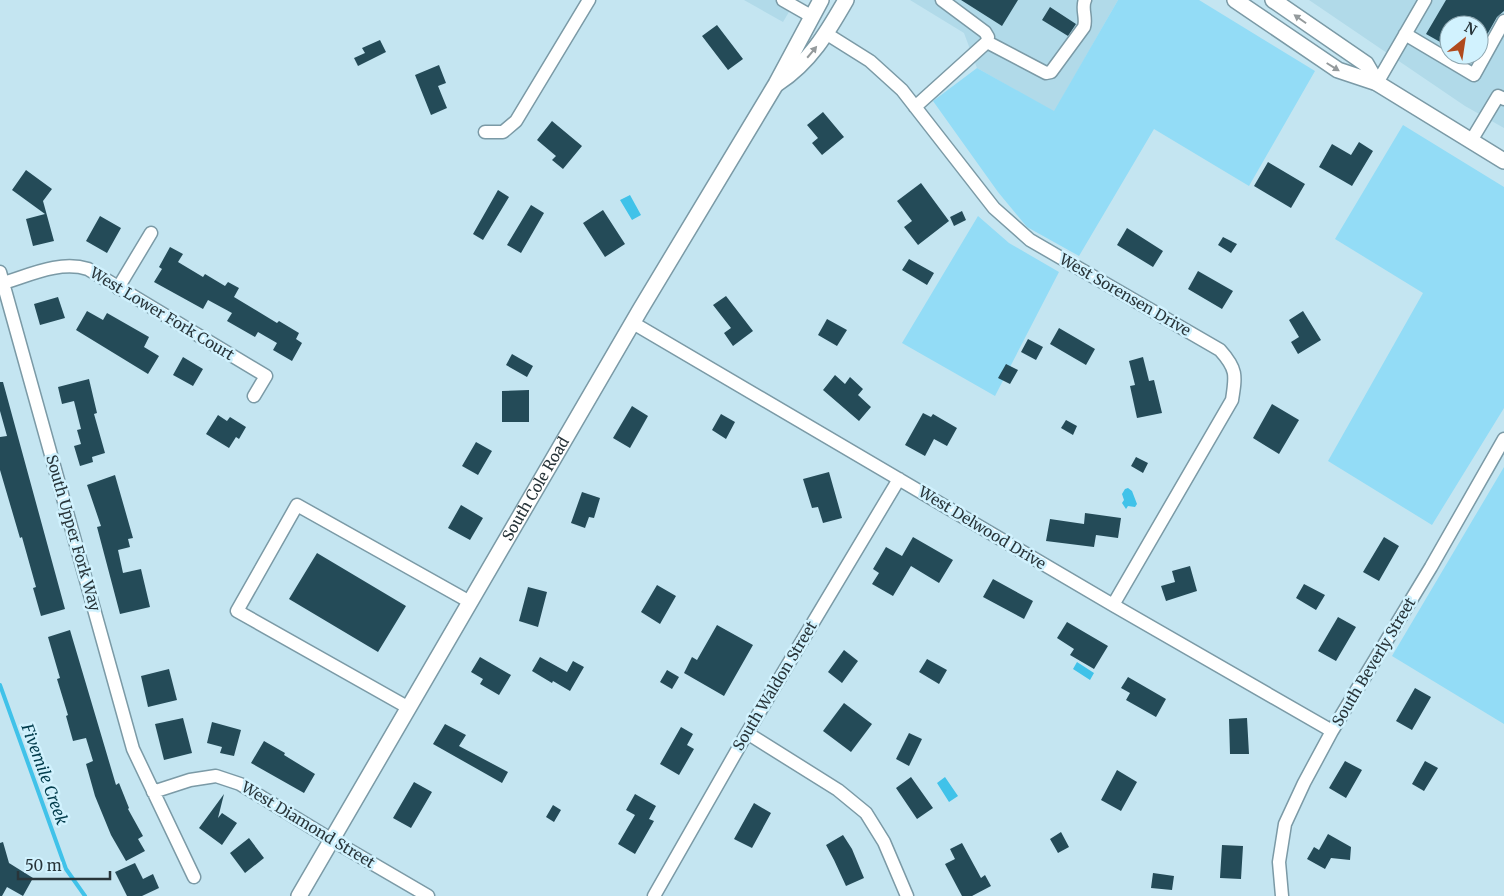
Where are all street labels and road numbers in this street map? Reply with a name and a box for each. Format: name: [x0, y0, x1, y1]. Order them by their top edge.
street label: West Sorensen Drive: [1055, 249, 1194, 340]
street label: West Lower Fork Court: [86, 262, 238, 364]
street label: South Cole Road: [498, 433, 573, 544]
street label: South Upper Fork Way: [42, 453, 105, 613]
street label: West Delwood Drive: [914, 481, 1050, 573]
street label: South Beverly Street: [1328, 594, 1420, 730]
street label: South Waldon Street: [728, 617, 821, 754]
street label: West Diamond Street: [237, 777, 379, 872]

